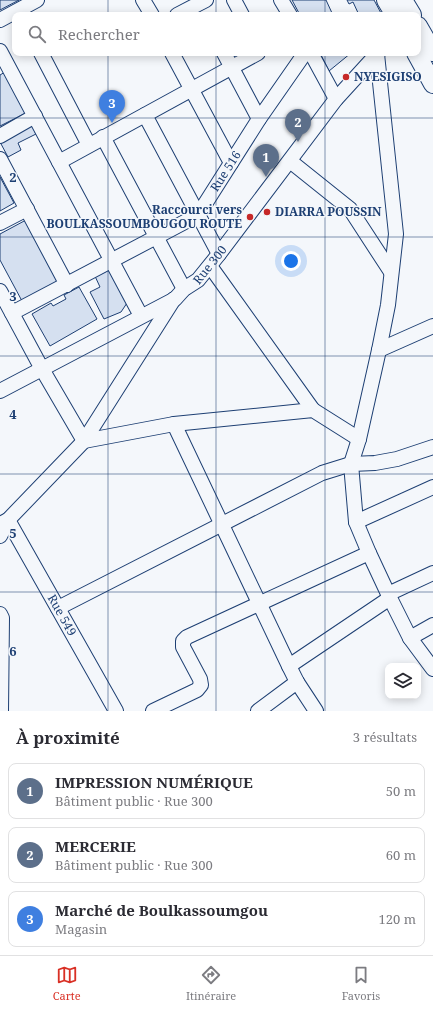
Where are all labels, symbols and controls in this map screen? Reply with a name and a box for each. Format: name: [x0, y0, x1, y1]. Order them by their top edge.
search box: [12, 12, 421, 56]
icon: search: [26, 23, 48, 45]
text: Rechercher: [58, 24, 140, 44]
place label: NYESIGISO: [354, 68, 422, 85]
marker: NYESIGISO: [341, 72, 351, 82]
pin: 3: [99, 90, 125, 123]
pin: 2: [285, 109, 311, 142]
pin: 1: [253, 144, 279, 177]
street label: Rue 516: [206, 147, 245, 195]
text: 2: [9, 168, 17, 186]
place label: Raccourci vers BOULKASSOUMBOUGOU ROUTE: [46, 201, 242, 232]
place label: DIARRA POUSSIN: [275, 203, 382, 220]
marker: DIARRA POUSSIN: [262, 207, 272, 217]
marker: Raccourci vers BOULKASSOUMBOUGOU ROUTE: [245, 212, 255, 222]
street label: Rue 300: [189, 242, 231, 288]
your location: [281, 251, 301, 271]
text: 3: [9, 287, 17, 305]
text: 4: [9, 405, 17, 423]
text: 5: [9, 524, 17, 542]
street label: Rue 549: [44, 591, 81, 639]
text: 6: [9, 642, 17, 660]
map controls: [385, 663, 421, 699]
button: layers: [385, 663, 421, 699]
text: À proximité: [16, 726, 120, 749]
text: 3 résultats: [353, 728, 417, 746]
text: IMPRESSION NUMÉRIQUE: [55, 772, 253, 792]
text: 1: [26, 782, 34, 800]
text: 50 m: [386, 782, 416, 800]
text: Bâtiment public · Rue 300: [55, 792, 213, 810]
text: MERCERIE: [55, 836, 136, 856]
text: 2: [26, 846, 34, 864]
text: 60 m: [386, 846, 416, 864]
text: Bâtiment public · Rue 300: [55, 856, 213, 874]
text: Marché de Boulkassoumgou: [55, 900, 268, 920]
text: 3: [26, 910, 34, 928]
text: 120 m: [379, 910, 416, 928]
text: Magasin: [55, 920, 107, 938]
tab: Carte: [53, 964, 81, 1003]
tab: Itinéraire: [186, 964, 236, 1003]
tab: Favoris: [342, 964, 380, 1003]

